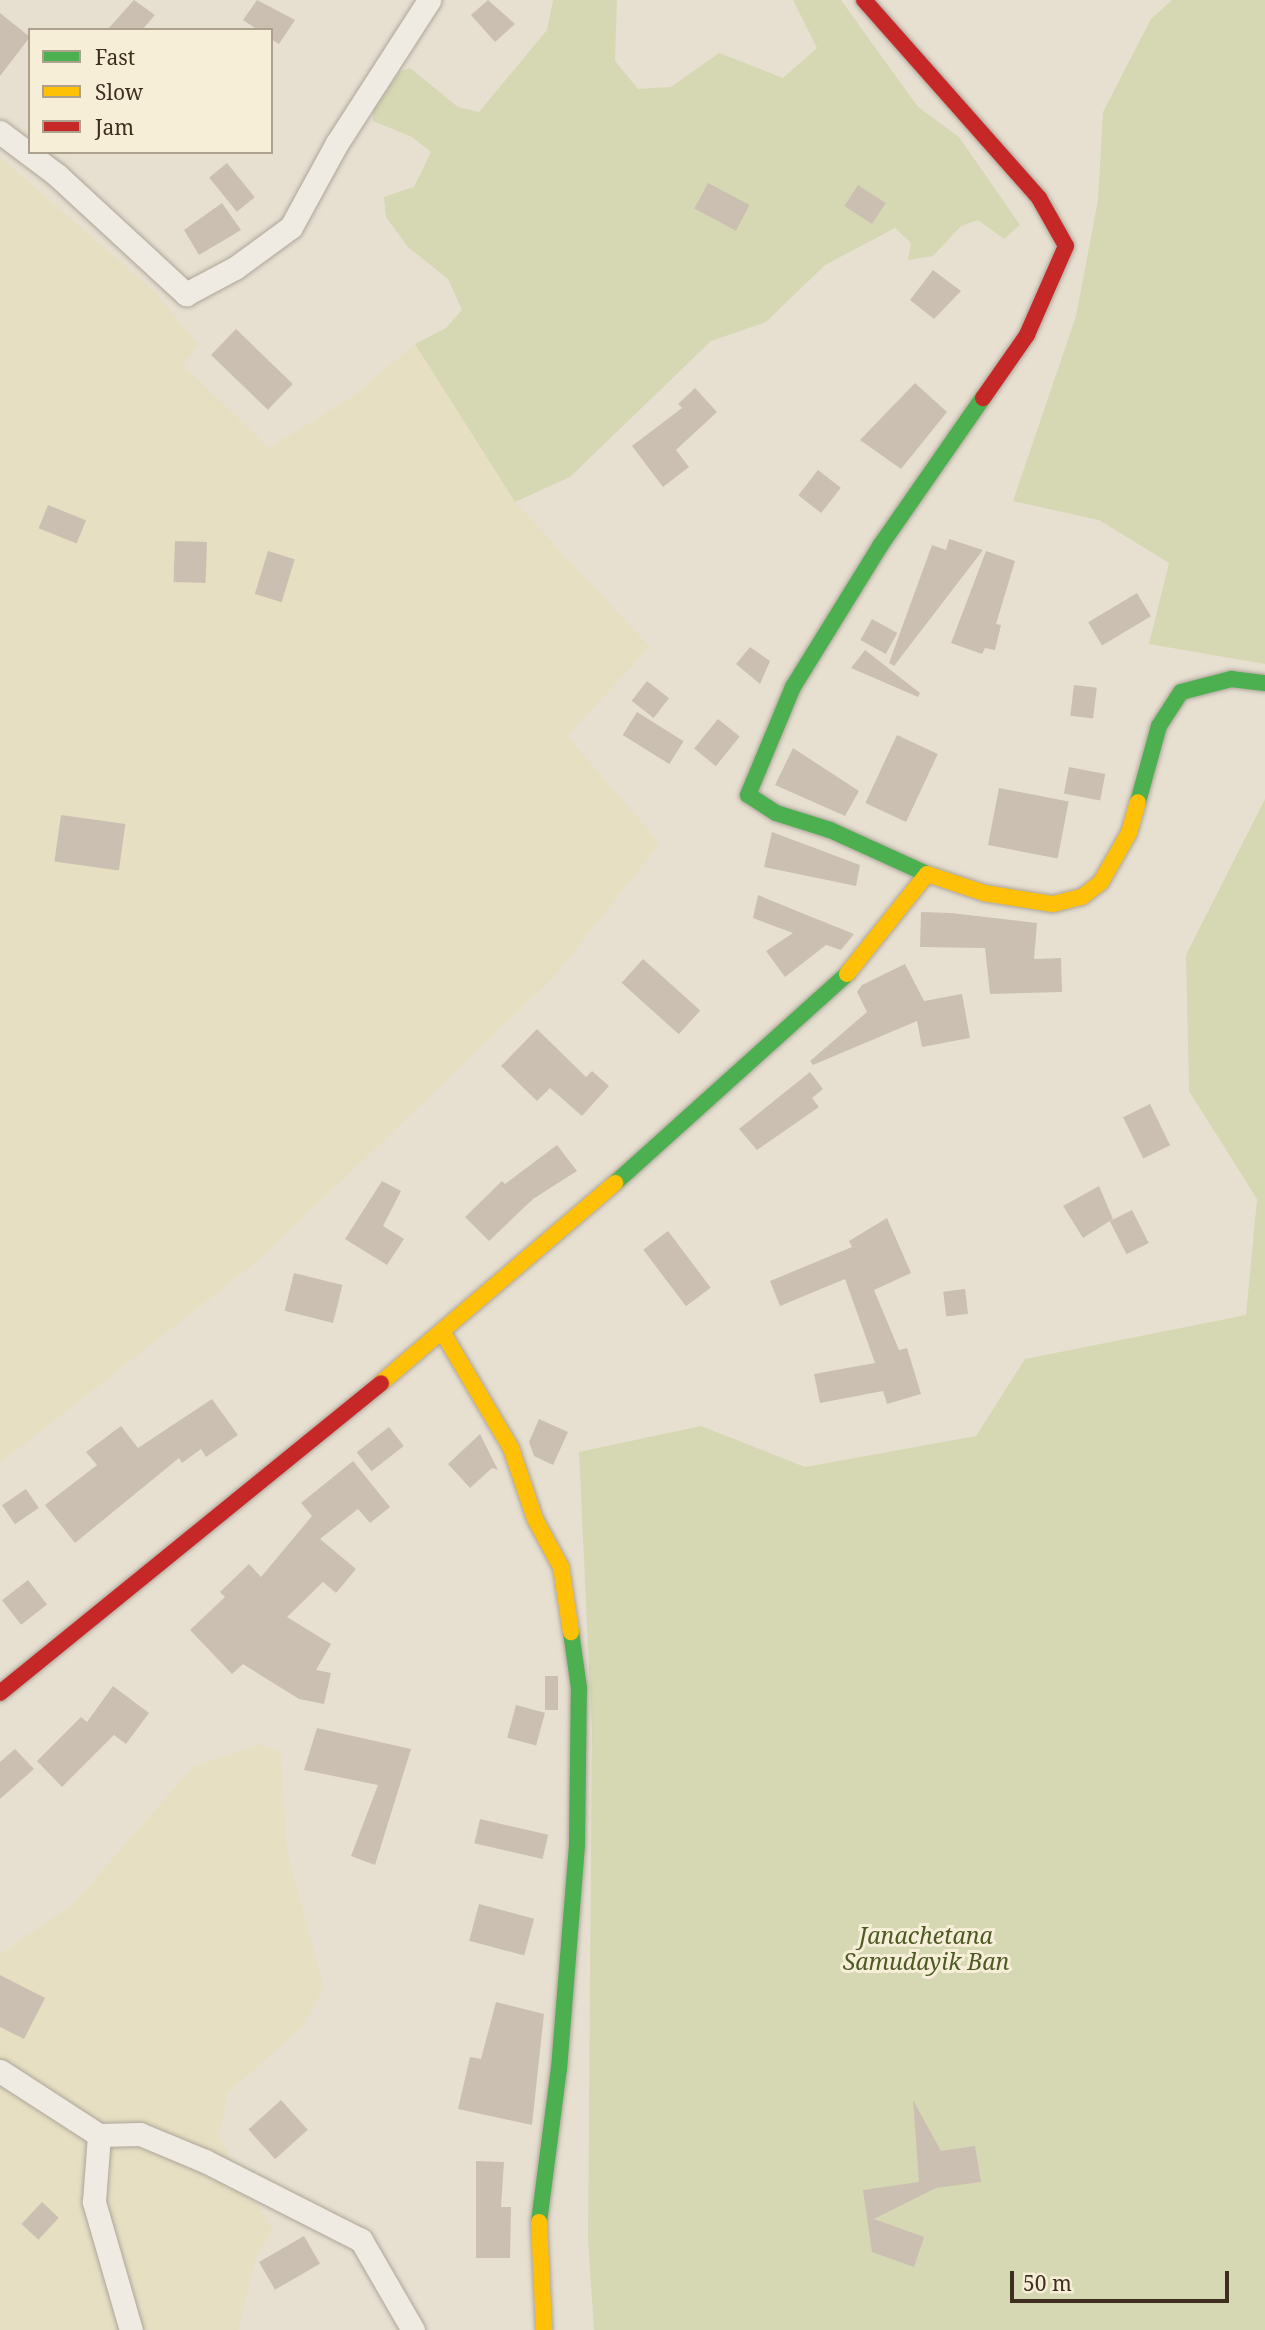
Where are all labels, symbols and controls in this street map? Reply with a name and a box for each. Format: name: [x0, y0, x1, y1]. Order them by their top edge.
legend: [28, 28, 273, 154]
text: Fast: [95, 43, 135, 71]
text: Slow: [95, 78, 143, 106]
text: Jam: [95, 113, 134, 141]
park label: Janachetana Samudayik Ban: [843, 1921, 1009, 1975]
scale bar: [1013, 2256, 1232, 2300]
text: 50 m: [1023, 2269, 1072, 2297]

